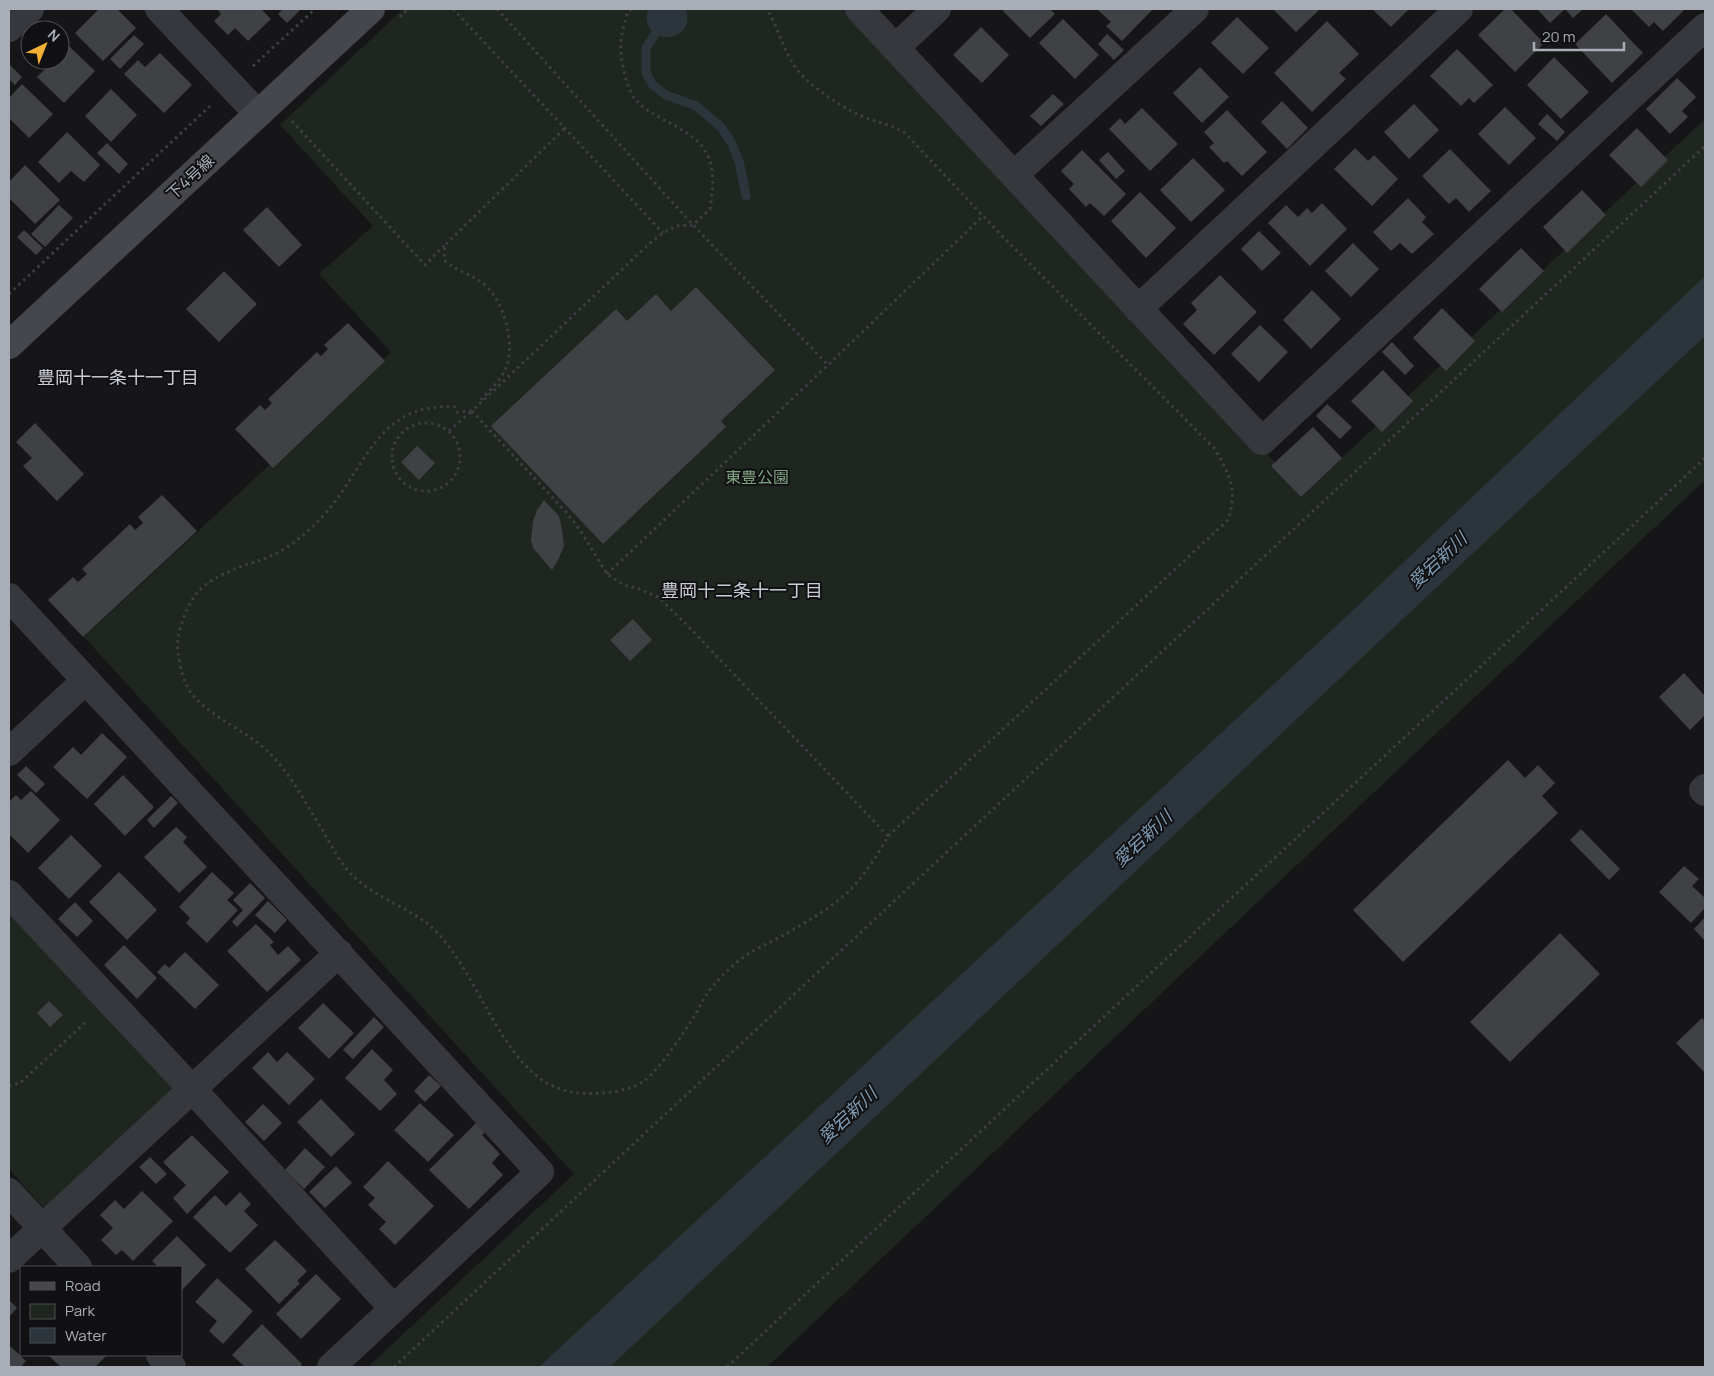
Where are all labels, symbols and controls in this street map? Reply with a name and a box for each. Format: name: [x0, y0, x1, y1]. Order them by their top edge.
north arrow: [20, 20, 70, 70]
scale bar: [1534, 20, 1624, 52]
text: N: [44, 25, 64, 46]
text: 20 m: [1542, 26, 1575, 47]
street label: 下4号線: [161, 149, 219, 205]
district label: 豊岡十一条十一丁目: [37, 365, 199, 389]
park label: 東豊公園: [725, 466, 789, 488]
water label: 愛宕新川: [1402, 525, 1473, 593]
district label: 豊岡十二条十一丁目: [661, 578, 823, 602]
water label: 愛宕新川: [1107, 803, 1178, 871]
water label: 愛宕新川: [812, 1080, 883, 1148]
legend: [20, 1266, 182, 1356]
text: Road: [65, 1275, 101, 1296]
text: Park: [65, 1300, 95, 1321]
text: Water: [65, 1325, 107, 1346]

